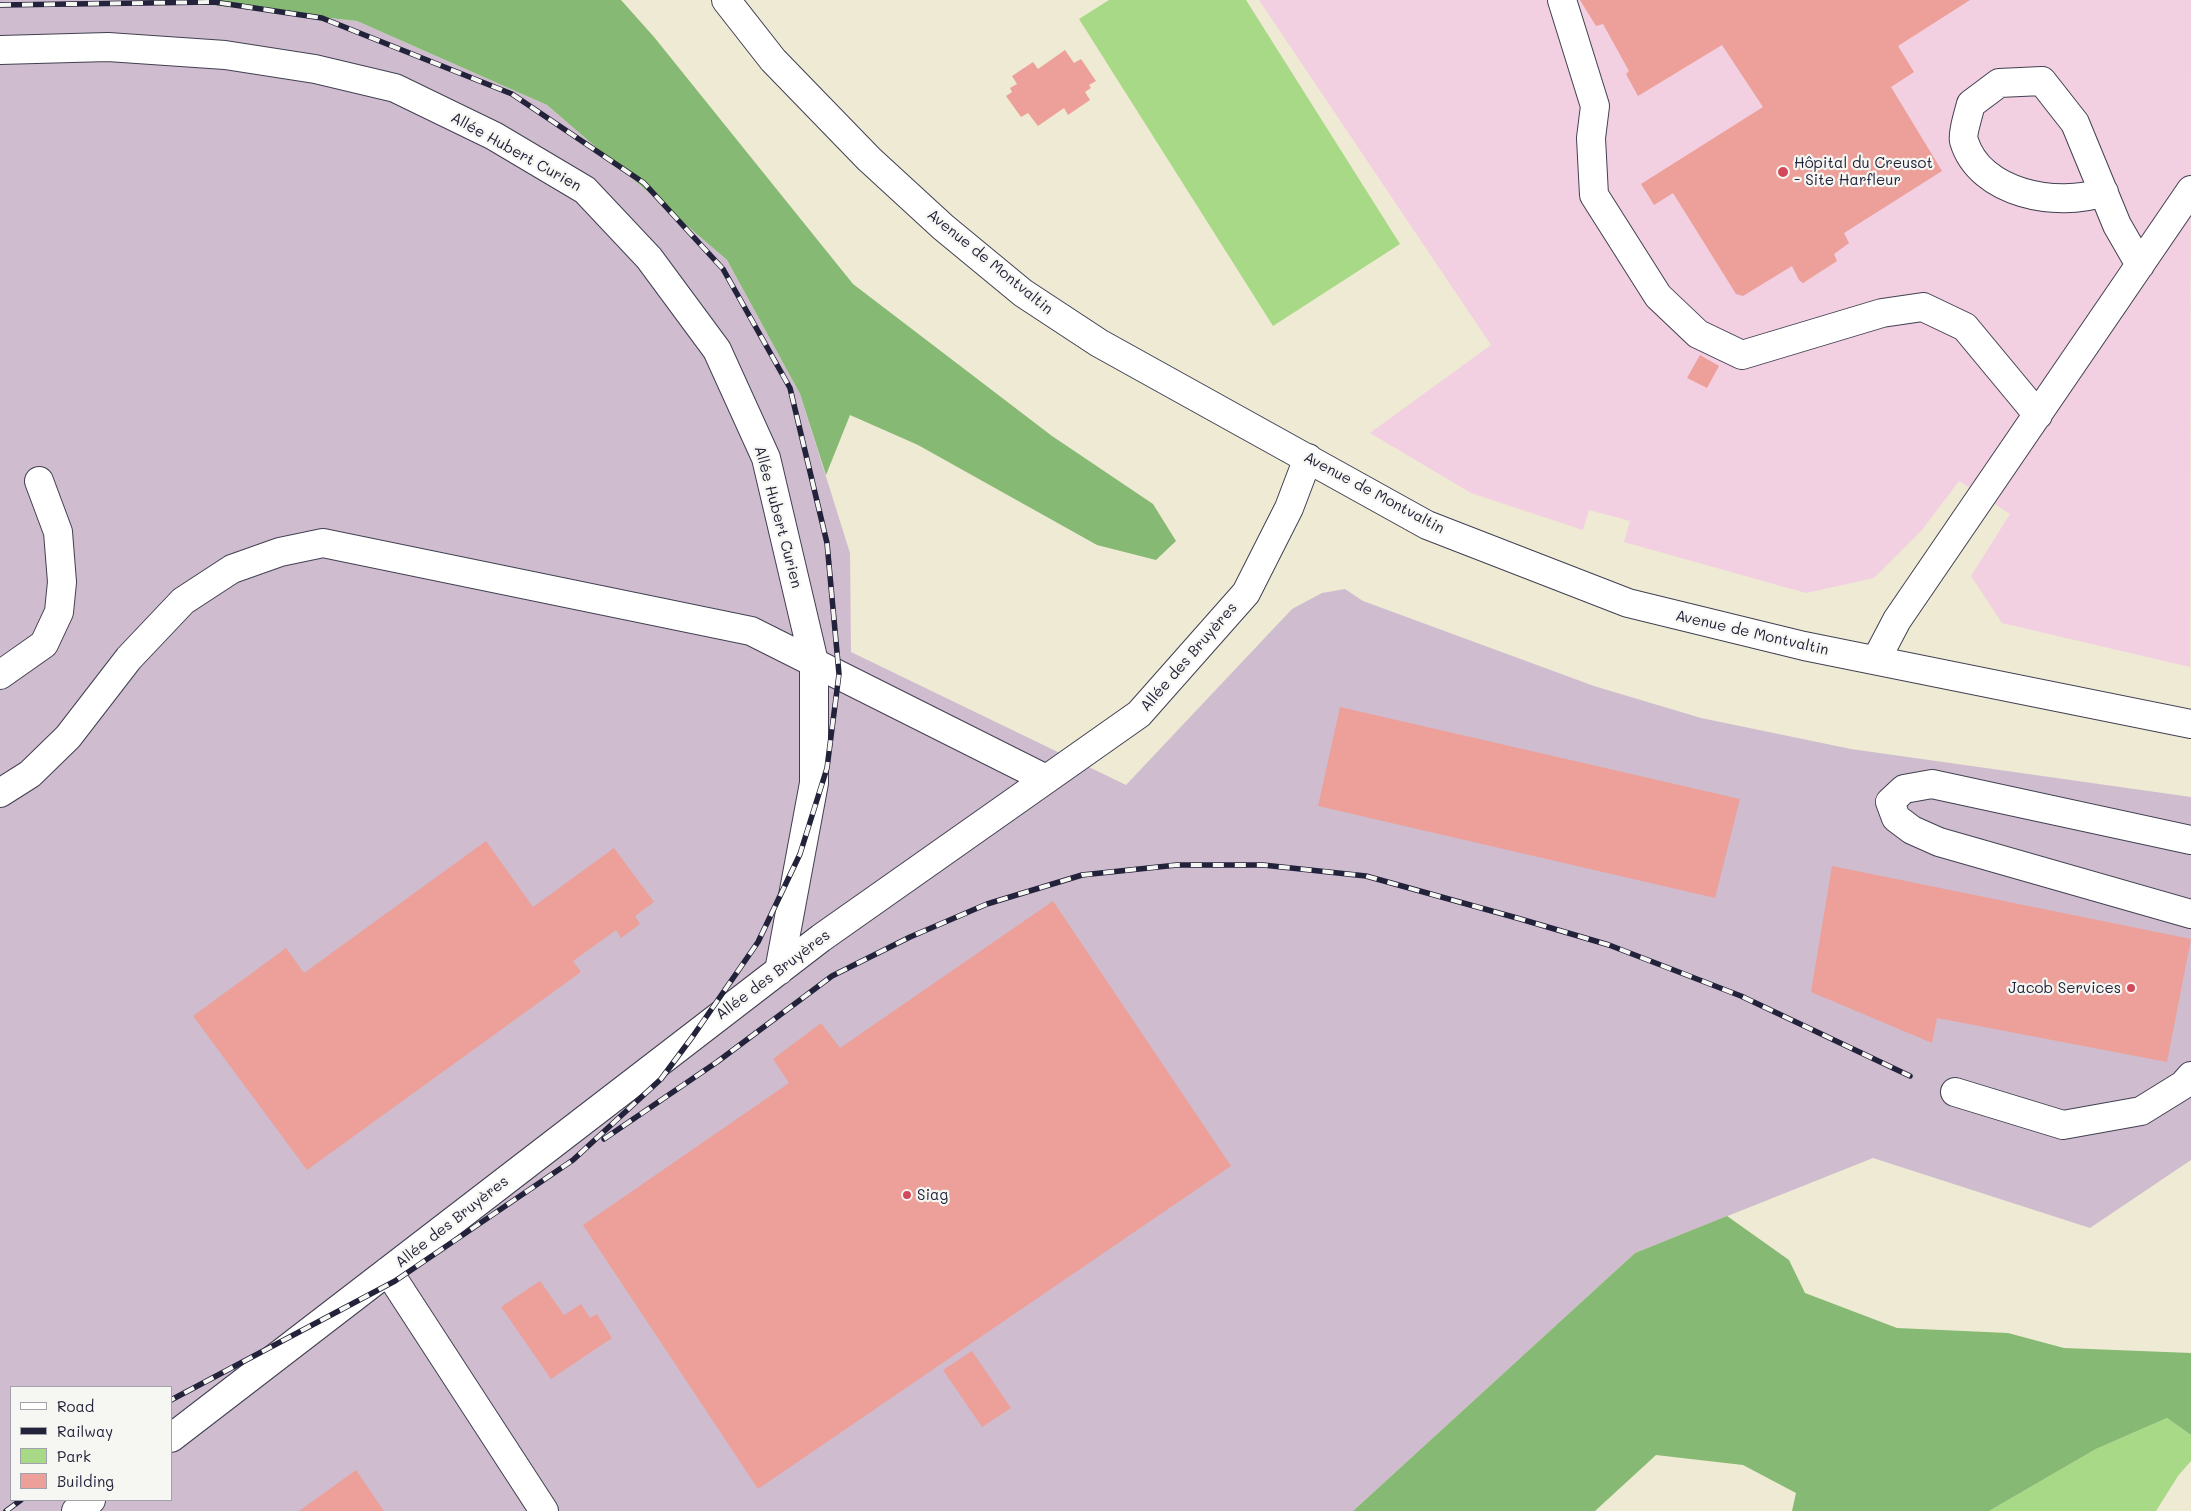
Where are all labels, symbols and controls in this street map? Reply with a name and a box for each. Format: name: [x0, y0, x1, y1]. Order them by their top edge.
street label: Allée Hubert Curien: [448, 109, 584, 195]
place label: Hôpital du Creusot - Site Harfleur: [1794, 154, 1933, 189]
marker: Hôpital du Creusot - Site Harfleur: [1776, 165, 1790, 179]
street label: Avenue de Montvaltin: [923, 206, 1057, 318]
street label: Allée Hubert Curien: [750, 444, 806, 590]
street label: Avenue de Montvaltin: [1301, 448, 1447, 538]
street label: Allée des Bruyères: [1137, 599, 1241, 715]
street label: Avenue de Montvaltin: [1674, 607, 1830, 659]
street label: Allée des Bruyères: [712, 926, 834, 1024]
place label: Jacob Services: [2008, 979, 2121, 997]
marker: Jacob Services: [2125, 982, 2137, 994]
street label: Allée des Bruyères: [392, 1172, 512, 1272]
place label: Siag: [917, 1186, 948, 1204]
marker: Siag: [901, 1189, 913, 1201]
legend: [10, 1386, 172, 1501]
text: Road: [57, 1396, 94, 1416]
text: Railway: [57, 1421, 113, 1441]
text: Park: [57, 1446, 91, 1466]
text: Building: [57, 1471, 114, 1491]

